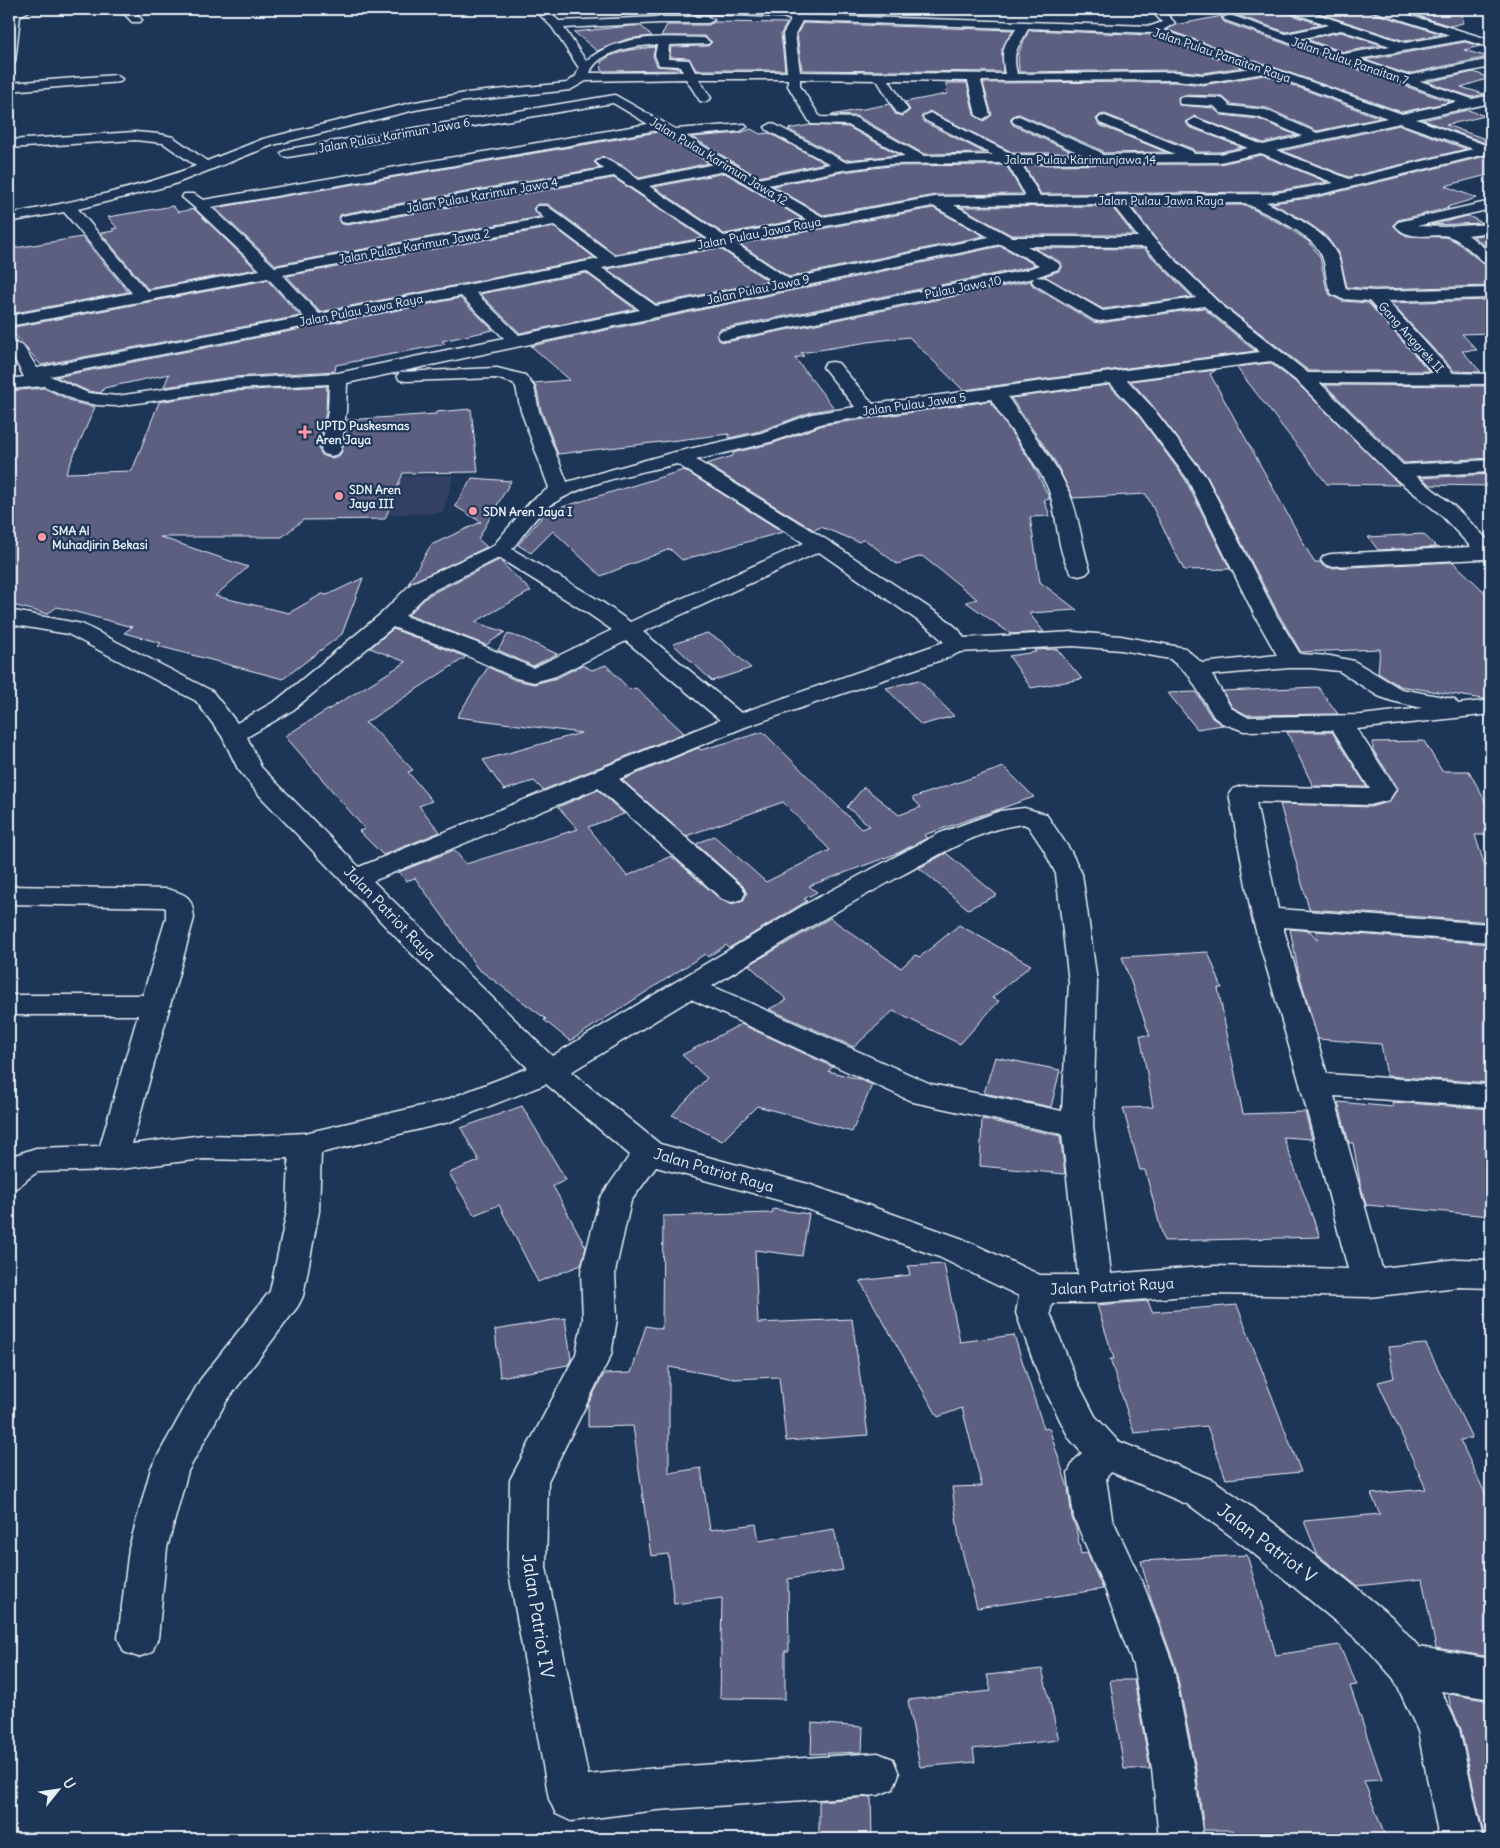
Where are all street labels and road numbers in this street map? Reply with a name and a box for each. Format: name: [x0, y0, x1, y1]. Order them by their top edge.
street label: Jalan Pulau Panaitan Raya: [1151, 24, 1293, 86]
street label: Jalan Pulau Panaitan 7: [1290, 34, 1411, 88]
street label: Jalan Pulau Karimun Jawa 6: [317, 114, 471, 156]
street label: Jalan Pulau Karimun Jawa 12: [647, 114, 791, 208]
street label: Jalan Pulau Karimunjawa 14: [1004, 152, 1156, 167]
street label: Jalan Pulau Karimun Jawa 4: [405, 174, 559, 216]
street label: Jalan Pulau Jawa Raya: [1098, 193, 1224, 208]
street label: Jalan Pulau Jawa Raya: [696, 214, 822, 252]
street label: Jalan Pulau Karimun Jawa 2: [337, 225, 491, 267]
street label: Jalan Pulau Jawa 9: [705, 271, 811, 307]
street label: Pulau Jawa 10: [923, 272, 1003, 302]
street label: Jalan Pulau Jawa Raya: [298, 291, 424, 329]
street label: Gang Anggrek II: [1375, 298, 1447, 376]
street label: Jalan Pulau Jawa 5: [861, 389, 967, 419]
street label: Jalan Patriot Raya: [340, 862, 440, 965]
street label: Jalan Patriot Raya: [652, 1144, 777, 1196]
street label: Jalan Patriot Raya: [1050, 1273, 1175, 1299]
street label: Jalan Patriot V: [1213, 1498, 1321, 1588]
street label: Jalan Patriot IV: [517, 1552, 559, 1680]

